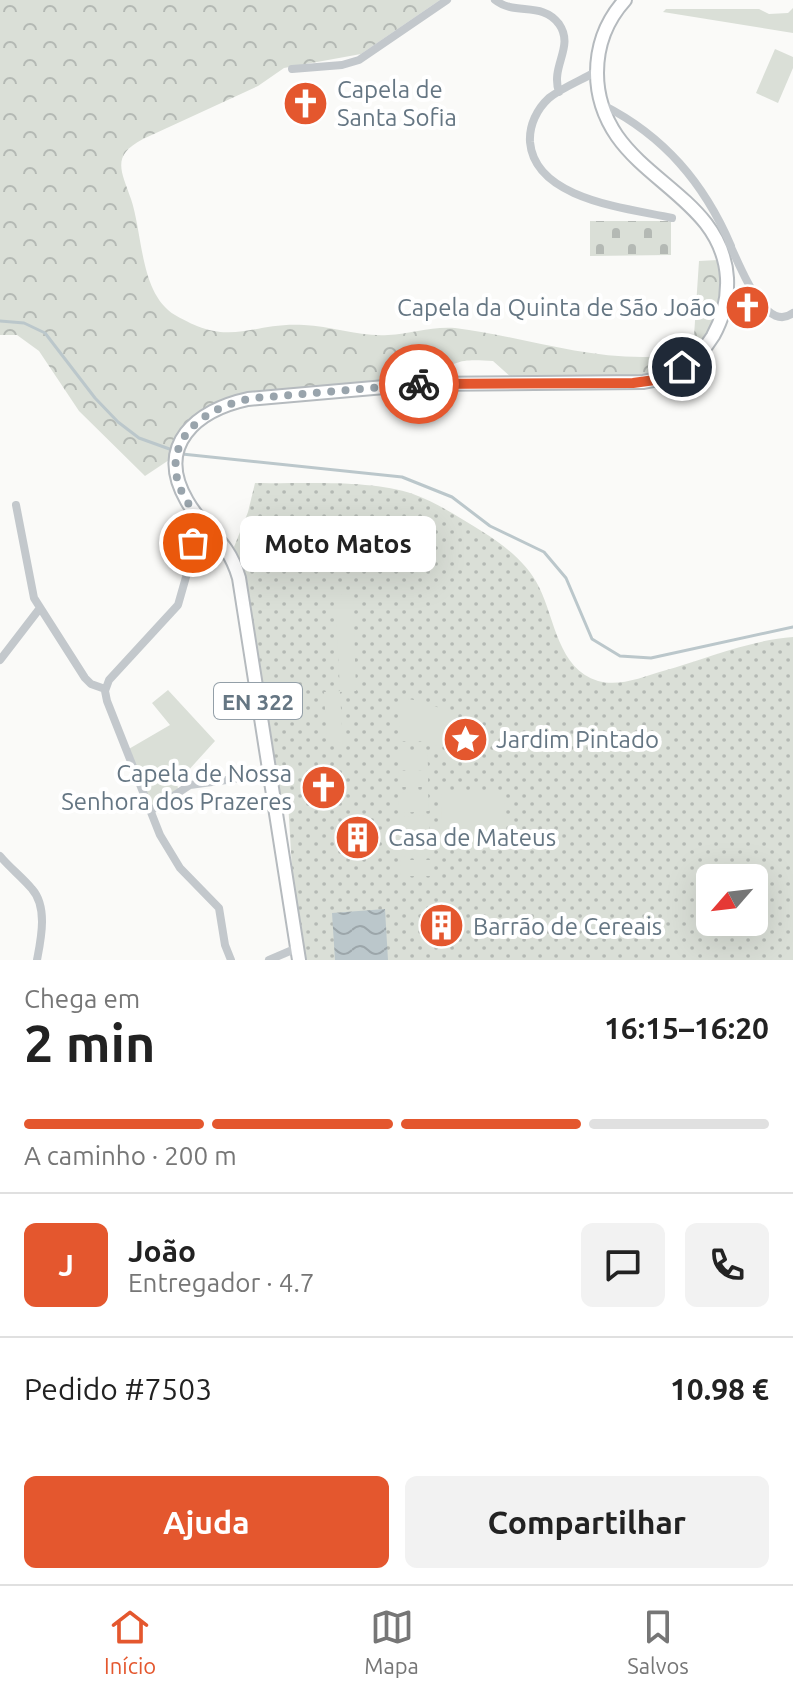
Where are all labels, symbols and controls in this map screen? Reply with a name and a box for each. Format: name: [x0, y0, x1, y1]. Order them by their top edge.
place label: Capela de Santa Sofia: [337, 76, 457, 131]
church icon: Capela de Santa Sofia: [282, 79, 330, 127]
church icon: Capela da Quinta de São João: [723, 283, 771, 331]
place label: Capela da Quinta de São João: [397, 294, 716, 321]
pin: [648, 333, 716, 401]
courier: [379, 344, 459, 424]
icon: home: [660, 345, 704, 389]
icon: bike: [397, 362, 441, 406]
pin: [159, 509, 227, 577]
callout: Moto Matos: [241, 515, 437, 571]
icon: bag: [171, 521, 215, 565]
text: Moto Matos: [264, 529, 412, 558]
road number: EN 322: [214, 683, 302, 719]
place icon: Jardim Pintado: [441, 715, 489, 763]
place label: Jardim Pintado: [496, 726, 659, 753]
place label: Capela de Nossa Senhora dos Prazeres: [61, 760, 292, 815]
church icon: Capela de Nossa Senhora dos Prazeres: [299, 763, 347, 811]
building icon: Casa de Mateus: [333, 813, 381, 861]
place label: Casa de Mateus: [388, 824, 556, 851]
north arrow: [696, 864, 768, 936]
map controls: [696, 864, 768, 936]
building icon: Barrão de Cereais: [418, 902, 466, 950]
place label: Barrão de Cereais: [473, 913, 662, 940]
text: Chega em: [24, 984, 140, 1013]
text: 16:15–16:20: [604, 1011, 769, 1045]
text: 2 min: [24, 1014, 155, 1072]
text: A caminho · 200 m: [24, 1141, 237, 1170]
button: chat: [581, 1223, 665, 1307]
button: phone: [685, 1223, 769, 1307]
text: João: [128, 1234, 196, 1268]
text: J: [58, 1248, 74, 1282]
text: Entregador · 4.7: [128, 1268, 314, 1297]
text: Pedido #7503: [24, 1372, 212, 1406]
text: 10.98 €: [670, 1372, 769, 1406]
button: Ajuda: [24, 1476, 389, 1568]
button: Compartilhar: [405, 1476, 769, 1568]
tab: Início: [104, 1605, 156, 1678]
tab: Mapa: [364, 1605, 419, 1678]
tab: Salvos: [627, 1605, 689, 1678]

